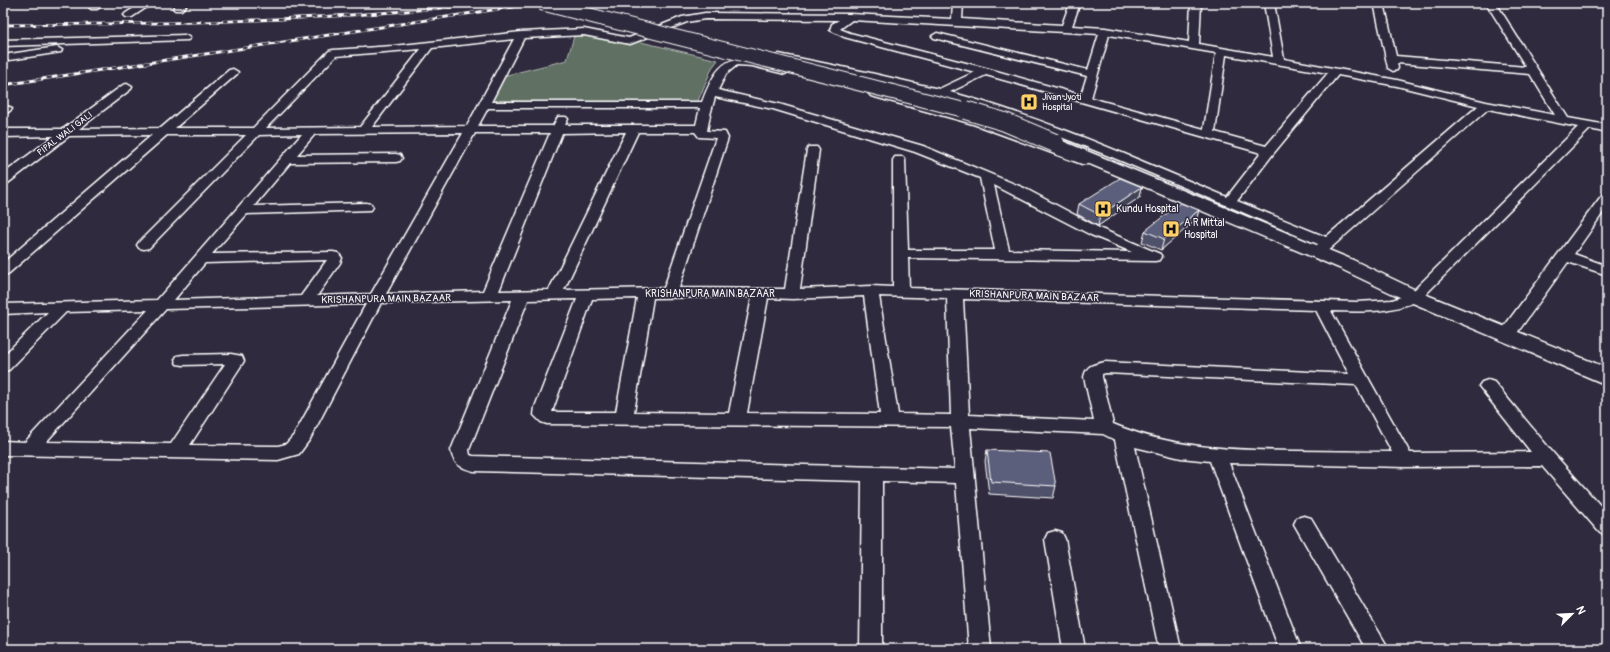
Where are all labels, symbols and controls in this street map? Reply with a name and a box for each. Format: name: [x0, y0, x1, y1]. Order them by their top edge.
hospital icon: Jivan Jyoti Hospital: [1019, 92, 1039, 112]
place label: Jivan Jyoti Hospital: [1042, 92, 1082, 113]
street label: PIPAL WALI GALI: [35, 110, 95, 158]
hospital icon: Kundu Hospital: [1093, 199, 1113, 219]
place label: Kundu Hospital: [1116, 203, 1179, 215]
place label: A R Mittal Hospital: [1184, 217, 1225, 241]
hospital icon: A R Mittal Hospital: [1161, 219, 1181, 239]
street label: KRISHANPURA MAIN BAZAAR: [645, 288, 775, 300]
street label: KRISHANPURA MAIN BAZAAR: [969, 288, 1099, 304]
street label: KRISHANPURA MAIN BAZAAR: [321, 292, 451, 306]
north arrow: [1552, 594, 1592, 634]
text: N: [1573, 604, 1588, 617]

